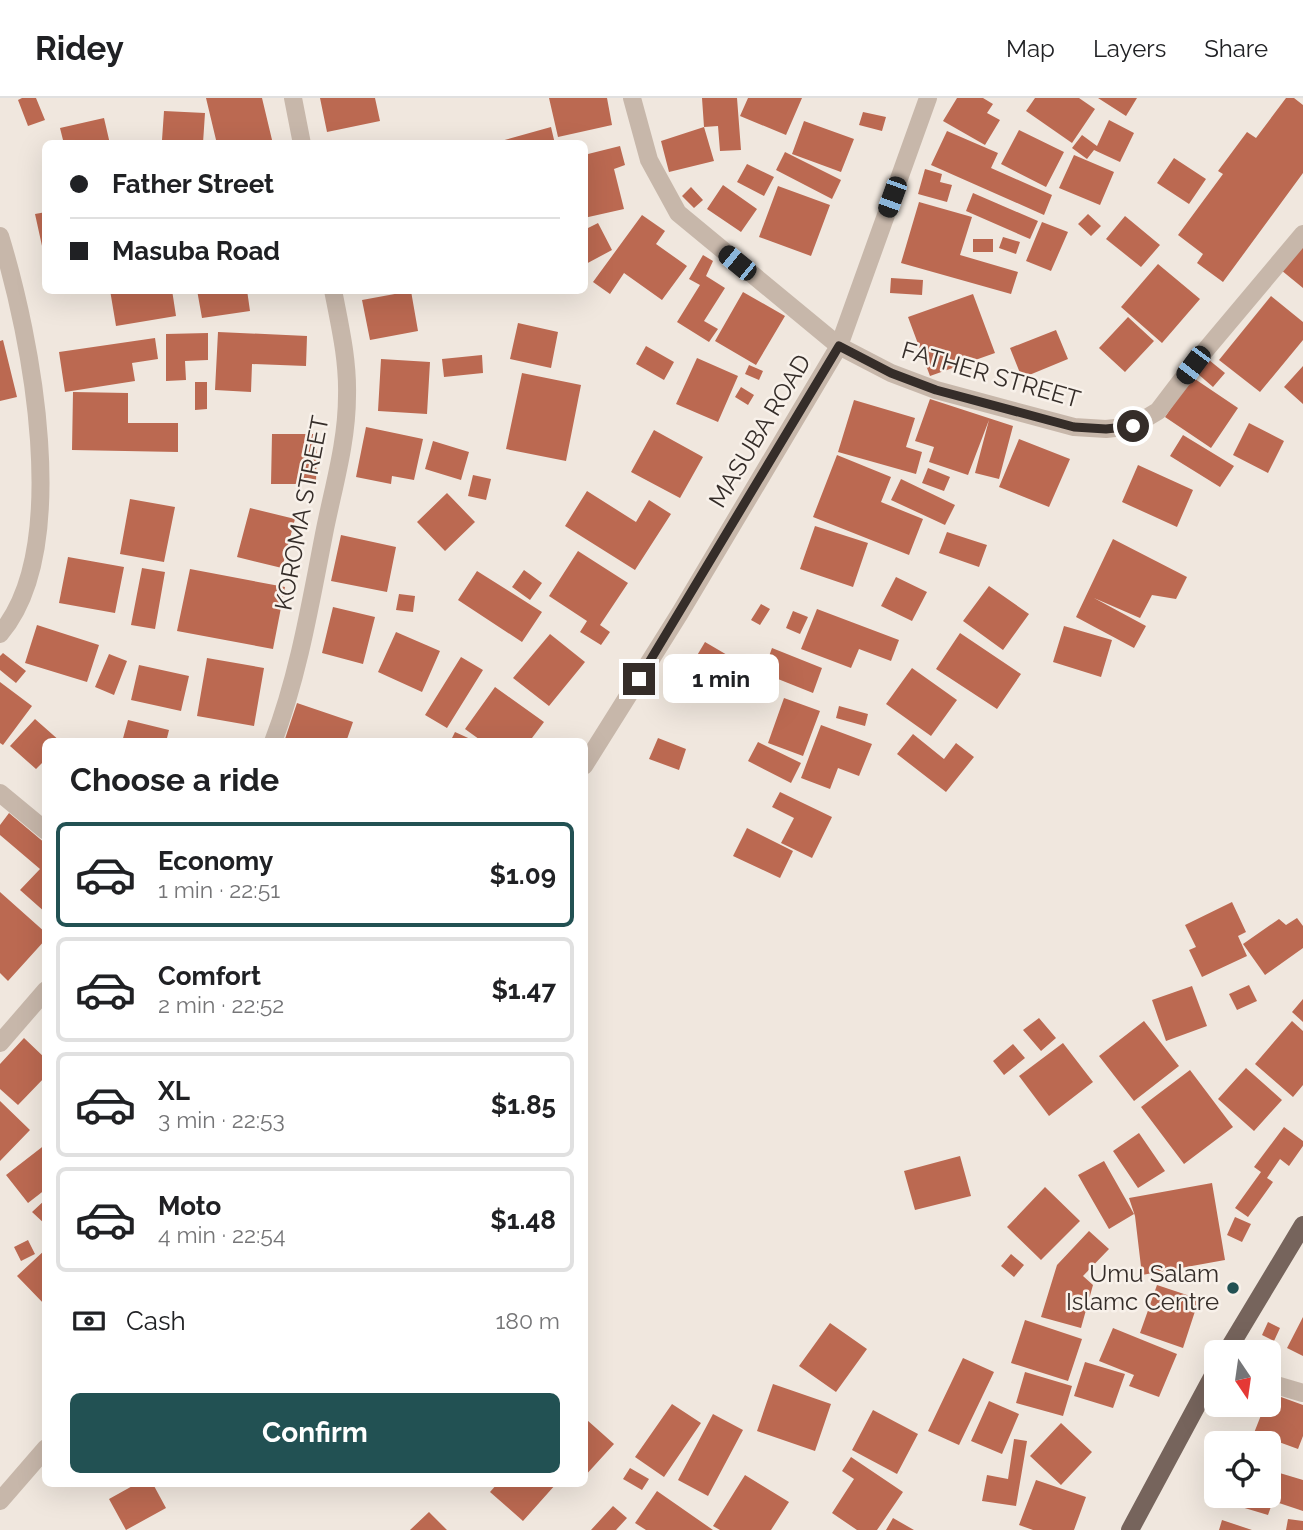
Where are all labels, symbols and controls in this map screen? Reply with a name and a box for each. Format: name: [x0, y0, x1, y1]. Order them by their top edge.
text: Ridey: [35, 29, 124, 68]
text: Map: [1006, 34, 1055, 63]
text: Layers: [1093, 34, 1166, 63]
text: Share: [1204, 34, 1268, 63]
text: Father Street: [112, 169, 274, 199]
car: [875, 174, 910, 220]
text: Masuba Road: [112, 236, 280, 266]
car: [715, 242, 760, 284]
street label: FATHER STREET: [898, 335, 1084, 414]
car: [1172, 342, 1215, 388]
street label: MASUBA ROAD: [702, 349, 817, 513]
route start: [1117, 410, 1149, 442]
street label: KOROMA STREET: [268, 413, 335, 613]
callout: 1 min: [664, 654, 779, 704]
route end: [623, 663, 655, 695]
text: 1 min: [692, 665, 750, 692]
text: Choose a ride: [70, 761, 279, 798]
icon: car: [74, 843, 137, 906]
text: Economy: [158, 846, 273, 876]
text: $1.09: [490, 860, 556, 890]
text: 1 min · 22:51: [158, 876, 280, 903]
icon: car: [74, 958, 137, 1021]
text: Comfort: [158, 961, 261, 991]
text: $1.47: [491, 975, 556, 1005]
text: 2 min · 22:52: [158, 991, 284, 1018]
icon: car: [74, 1073, 137, 1136]
text: XL: [158, 1076, 190, 1106]
text: $1.85: [491, 1090, 556, 1120]
text: 3 min · 22:53: [158, 1106, 285, 1133]
icon: car: [74, 1188, 137, 1251]
text: Moto: [158, 1191, 221, 1221]
text: $1.48: [490, 1205, 556, 1235]
text: 4 min · 22:54: [158, 1221, 285, 1248]
place label: Umu Salam Islamc Centre: [1066, 1259, 1219, 1316]
marker: Umu Salam Islamc Centre: [1225, 1280, 1241, 1296]
icon: cash: [70, 1302, 108, 1340]
text: Cash: [126, 1306, 186, 1336]
text: 180 m: [495, 1307, 560, 1334]
north arrow: [1204, 1340, 1281, 1418]
map controls: [1204, 1340, 1281, 1508]
button: Confirm: [70, 1393, 560, 1473]
button: locate: [1204, 1431, 1281, 1508]

